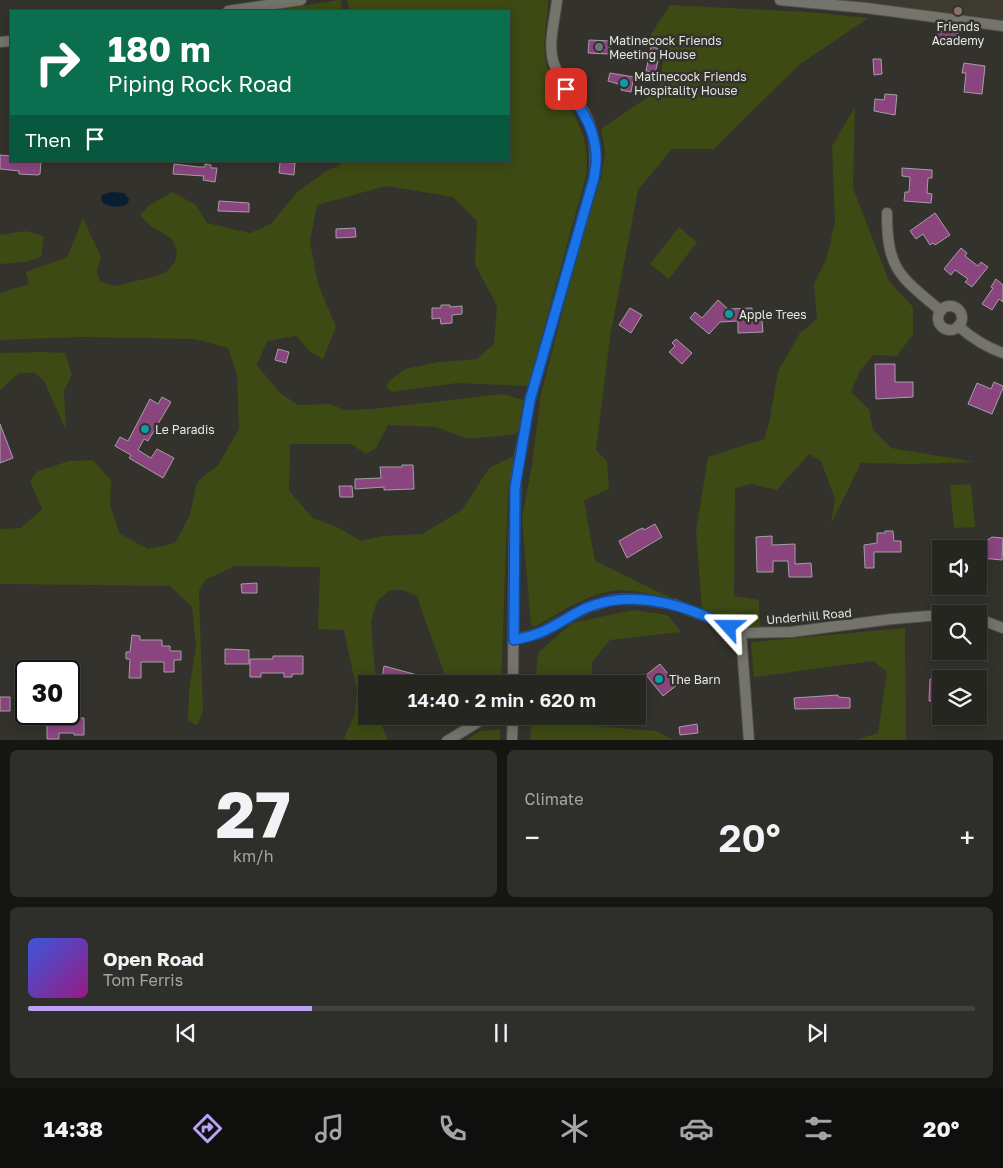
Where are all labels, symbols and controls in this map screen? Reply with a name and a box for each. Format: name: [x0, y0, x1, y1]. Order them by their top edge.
marker: Friends Academy: [952, 5, 964, 17]
place label: Friends Academy: [932, 19, 985, 48]
text: 180 m: [108, 28, 211, 70]
icon: right: [25, 30, 90, 95]
place label: Matinecock Friends Meeting House: [609, 33, 722, 62]
marker: Matinecock Friends Meeting House: [593, 41, 605, 53]
pin: [545, 68, 587, 110]
place label: Matinecock Friends Hospitality House: [634, 69, 747, 98]
text: Piping Rock Road: [108, 70, 292, 97]
icon: arrive: [552, 75, 580, 103]
marker: Matinecock Friends Hospitality House: [618, 77, 630, 89]
icon: arrive: [81, 125, 109, 153]
text: Then: [25, 128, 71, 151]
place label: Apple Trees: [739, 307, 807, 322]
marker: Apple Trees: [723, 308, 735, 320]
place label: Le Paradis: [155, 422, 215, 437]
marker: Le Paradis: [139, 423, 151, 435]
map controls: [932, 540, 987, 725]
button: sound: [932, 540, 987, 595]
position arrow: [702, 600, 754, 652]
street label: Underhill Road: [766, 605, 852, 627]
button: search: [932, 605, 987, 660]
speed limit sign: 30: [15, 660, 80, 725]
button: layers: [932, 670, 987, 725]
place label: The Barn: [669, 672, 721, 687]
marker: The Barn: [653, 673, 665, 685]
text: 14:40 · 2 min · 620 m: [408, 688, 596, 711]
text: 27: [216, 774, 291, 852]
text: Climate: [525, 789, 584, 809]
text: 20°: [719, 815, 781, 860]
text: −: [525, 821, 540, 854]
text: +: [960, 821, 975, 854]
text: km/h: [233, 846, 274, 866]
text: Open Road: [103, 947, 204, 970]
text: Tom Ferris: [103, 970, 183, 990]
icon: previous: [172, 1019, 200, 1047]
icon: pause: [487, 1019, 515, 1047]
icon: next: [803, 1019, 831, 1047]
icon: directions: [190, 1111, 225, 1146]
icon: music: [312, 1111, 347, 1146]
icon: phone: [435, 1111, 470, 1146]
icon: climate: [557, 1111, 592, 1146]
icon: car: [679, 1111, 714, 1146]
icon: filters: [801, 1111, 836, 1146]
text: 14:38: [44, 1115, 103, 1142]
text: 20°: [923, 1115, 959, 1142]

